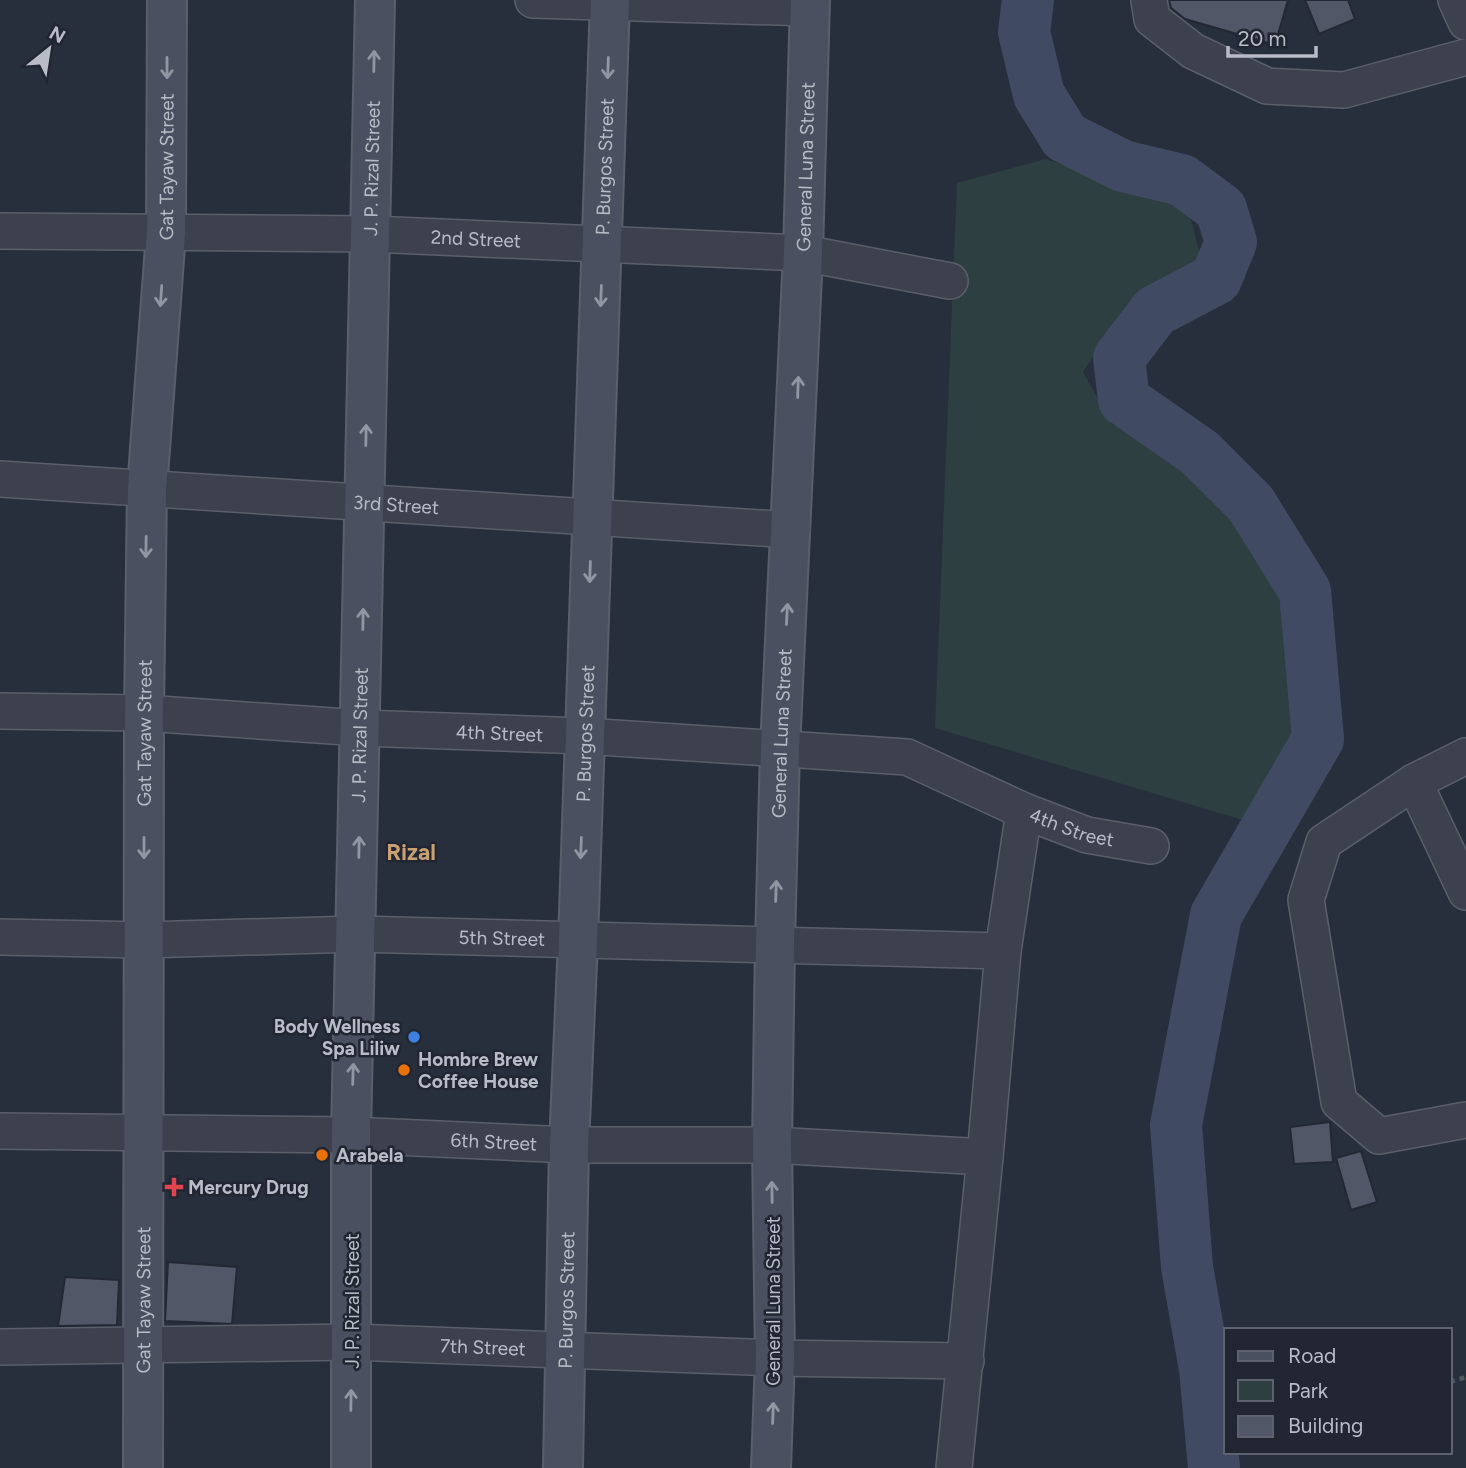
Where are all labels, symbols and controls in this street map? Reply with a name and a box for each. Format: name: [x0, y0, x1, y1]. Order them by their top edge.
north arrow: [14, 14, 84, 84]
scale bar: [1228, 14, 1316, 58]
text: N: [45, 21, 69, 48]
text: 20 m: [1238, 26, 1286, 51]
one-way arrow: [367, 50, 381, 73]
one-way arrow: [160, 56, 173, 79]
one-way arrow: [601, 56, 614, 79]
street label: General Luna Street: [792, 82, 819, 252]
street label: Gat Tayaw Street: [154, 93, 178, 241]
street label: P. Burgos Street: [591, 98, 618, 236]
street label: J. P. Rizal Street: [359, 100, 384, 236]
street label: 2nd Street: [430, 225, 522, 252]
one-way arrow: [154, 284, 167, 306]
one-way arrow: [594, 284, 607, 307]
one-way arrow: [791, 376, 804, 399]
one-way arrow: [360, 424, 373, 447]
street label: 3rd Street: [353, 490, 440, 519]
one-way arrow: [139, 535, 153, 558]
one-way arrow: [584, 560, 597, 583]
one-way arrow: [781, 603, 794, 626]
one-way arrow: [356, 608, 370, 631]
street label: General Luna Street: [767, 648, 796, 818]
street label: Gat Tayaw Street: [132, 659, 156, 807]
street label: P. Burgos Street: [571, 664, 599, 802]
street label: J. P. Rizal Street: [347, 667, 372, 803]
street label: 4th Street: [455, 720, 544, 746]
street label: 4th Street: [1026, 803, 1116, 851]
one-way arrow: [137, 836, 151, 859]
one-way arrow: [352, 836, 366, 859]
one-way arrow: [574, 837, 587, 860]
district label: Rizal: [386, 838, 436, 866]
one-way arrow: [770, 879, 783, 902]
street label: 5th Street: [458, 925, 545, 950]
place label: Body Wellness Spa Liliw: [274, 1015, 400, 1060]
marker: Body Wellness Spa Liliw: [406, 1029, 422, 1045]
place label: Hombre Brew Coffee House: [418, 1048, 539, 1093]
marker: Hombre Brew Coffee House: [396, 1062, 412, 1078]
one-way arrow: [346, 1063, 360, 1086]
street label: 6th Street: [450, 1128, 538, 1155]
place label: Arabela: [336, 1144, 404, 1167]
marker: Arabela: [314, 1147, 330, 1163]
place label: Mercury Drug: [188, 1176, 309, 1199]
marker: Mercury Drug: [166, 1179, 182, 1195]
one-way arrow: [766, 1180, 779, 1203]
street label: General Luna Street: [762, 1216, 785, 1386]
street label: Gat Tayaw Street: [132, 1226, 155, 1374]
street label: P. Burgos Street: [553, 1231, 579, 1369]
street label: J. P. Rizal Street: [341, 1233, 364, 1369]
legend: [1224, 1328, 1452, 1454]
street label: 7th Street: [439, 1334, 526, 1360]
text: Road: [1288, 1343, 1336, 1368]
text: Park: [1288, 1378, 1329, 1403]
one-way arrow: [345, 1389, 358, 1412]
one-way arrow: [766, 1402, 779, 1425]
text: Building: [1288, 1413, 1363, 1438]

